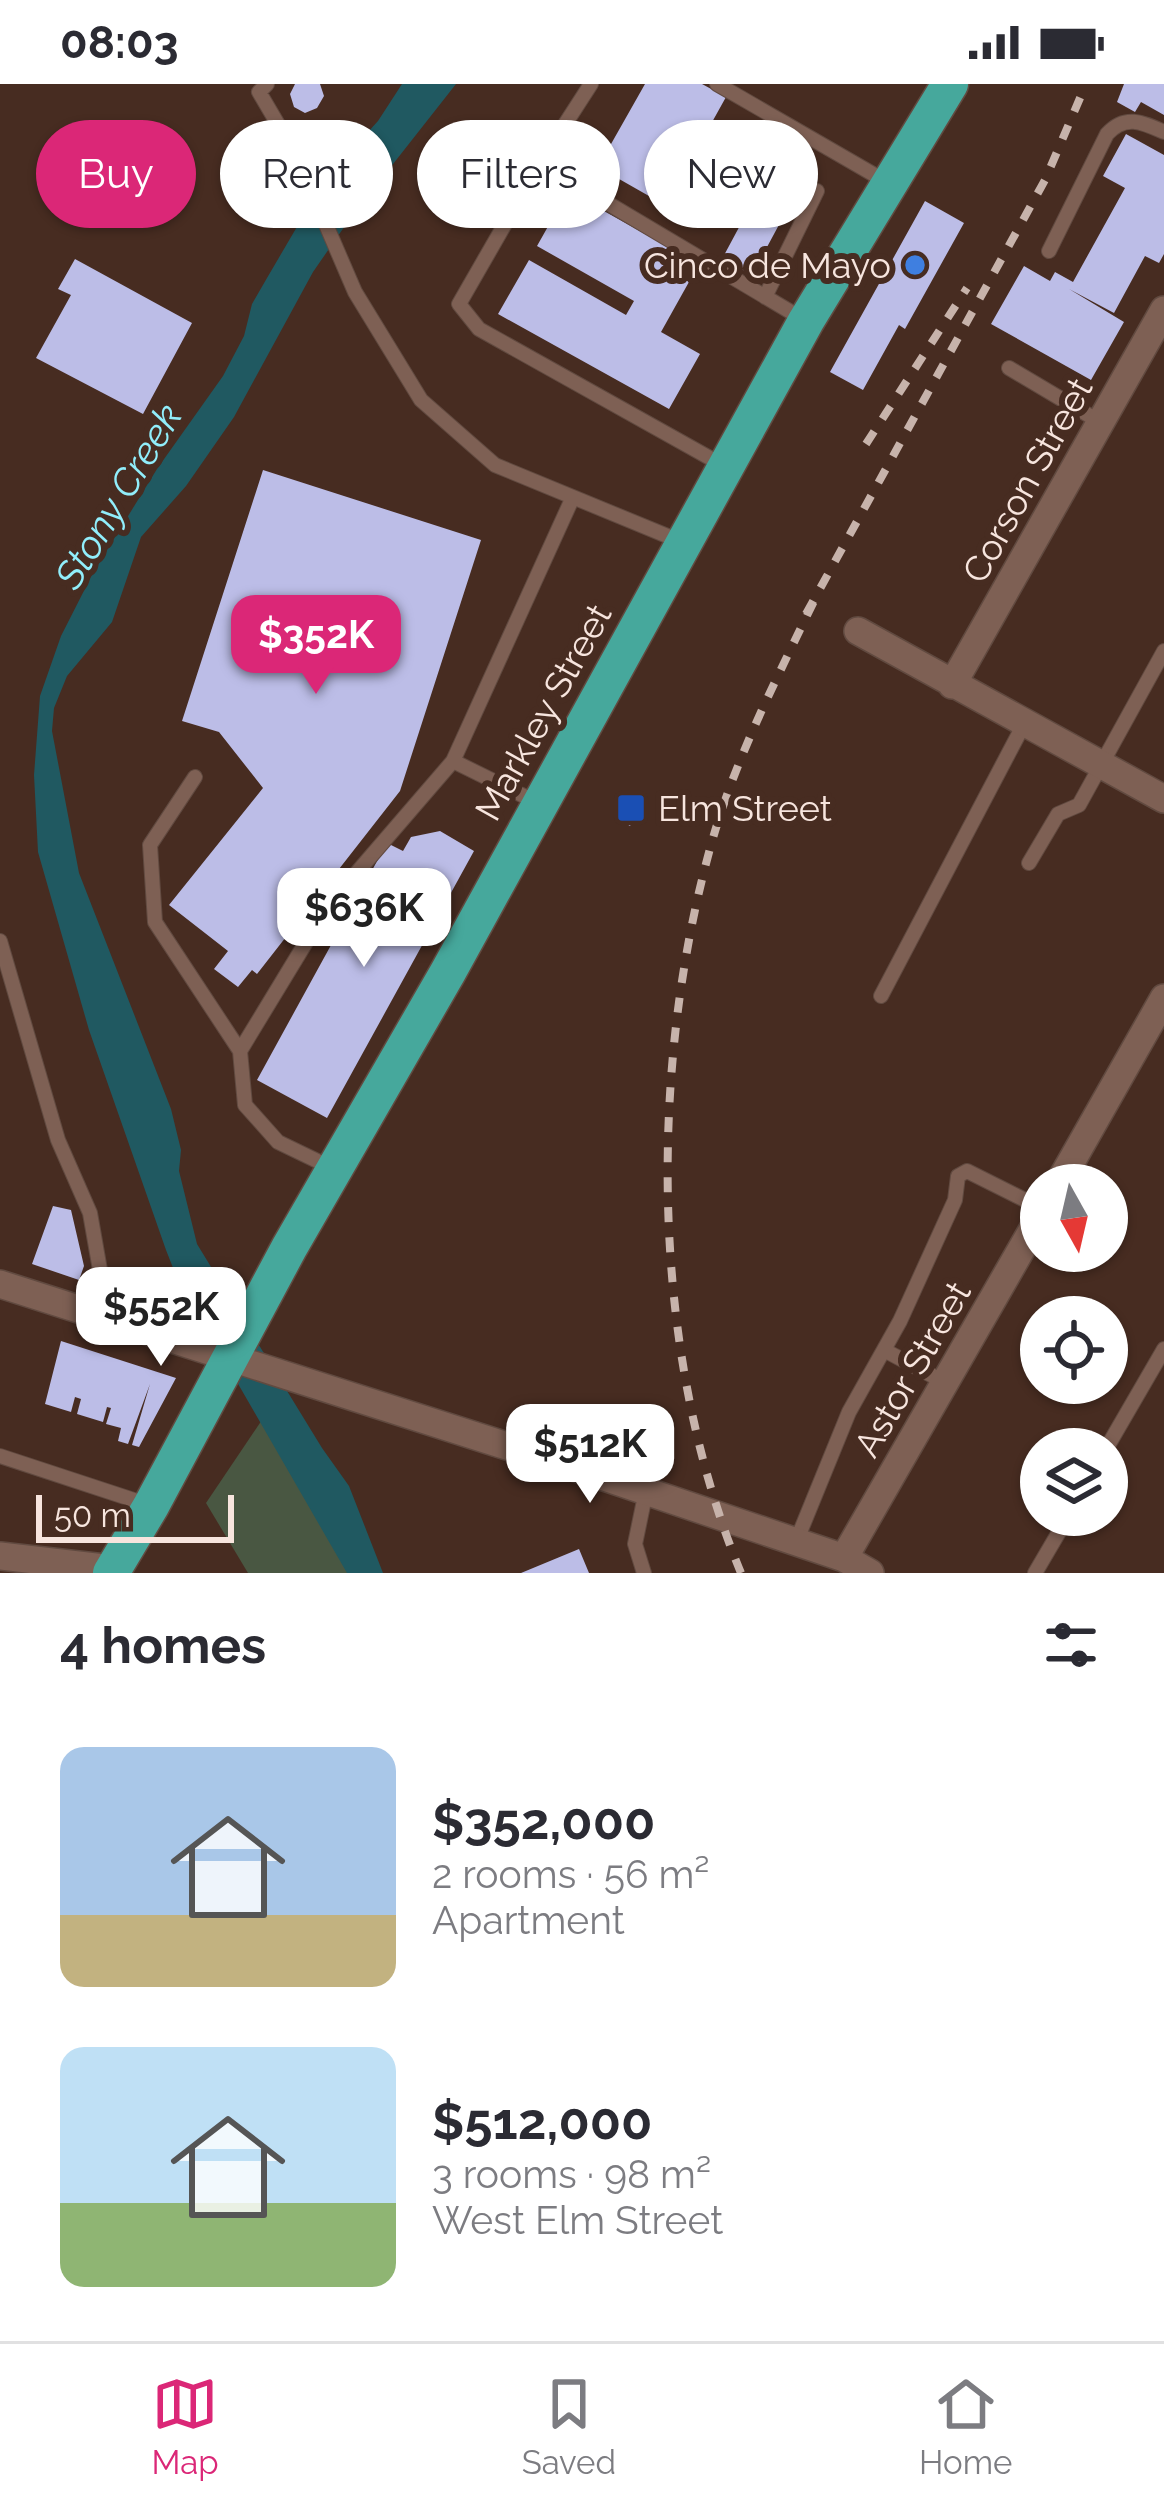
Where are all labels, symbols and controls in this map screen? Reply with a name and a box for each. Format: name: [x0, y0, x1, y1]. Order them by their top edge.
text: 08:03: [60, 16, 179, 69]
chip: Buy: [36, 120, 196, 228]
chip: Rent: [220, 120, 393, 228]
chip: Filters: [417, 120, 620, 228]
chip: New: [644, 120, 818, 228]
place label: Cinco de Mayo: [644, 244, 891, 286]
marker: Cinco de Mayo: [902, 252, 928, 278]
street label: Corson Street: [953, 370, 1101, 590]
water label: Stony Creek: [44, 395, 191, 598]
pin: $352K: [232, 595, 400, 697]
street label: Markley Street: [466, 597, 620, 827]
text: $352K: [258, 611, 374, 657]
place label: Elm Street: [658, 787, 832, 829]
marker: Elm Street: [615, 792, 647, 824]
pin: $636K: [280, 868, 448, 970]
text: $636K: [304, 884, 424, 930]
north arrow: [1020, 1164, 1128, 1272]
map controls: [1020, 1164, 1128, 1536]
pin: $552K: [77, 1267, 245, 1369]
street label: Astor Street: [845, 1274, 979, 1464]
text: $552K: [103, 1283, 219, 1329]
button: locate: [1020, 1296, 1128, 1404]
pin: $512K: [506, 1404, 674, 1506]
text: $512K: [533, 1420, 647, 1466]
button: layers: [1020, 1428, 1128, 1536]
scale bar: [36, 1489, 234, 1542]
text: 50 m: [54, 1496, 131, 1535]
icon: filters: [1038, 1612, 1104, 1678]
text: 4 homes: [60, 1615, 266, 1675]
text: $352,000: [432, 1791, 655, 1851]
icon: home: [156, 1795, 300, 1939]
text: 2 rooms · 56 m²: [432, 1851, 709, 1897]
text: Apartment: [432, 1897, 625, 1943]
text: $512,000: [432, 2091, 652, 2151]
icon: home: [156, 2095, 300, 2239]
text: 3 rooms · 98 m²: [432, 2151, 711, 2197]
text: West Elm Street: [432, 2197, 723, 2243]
tab: Map: [152, 2371, 219, 2482]
tab: Saved: [522, 2371, 616, 2482]
tab: Home: [919, 2371, 1012, 2482]

